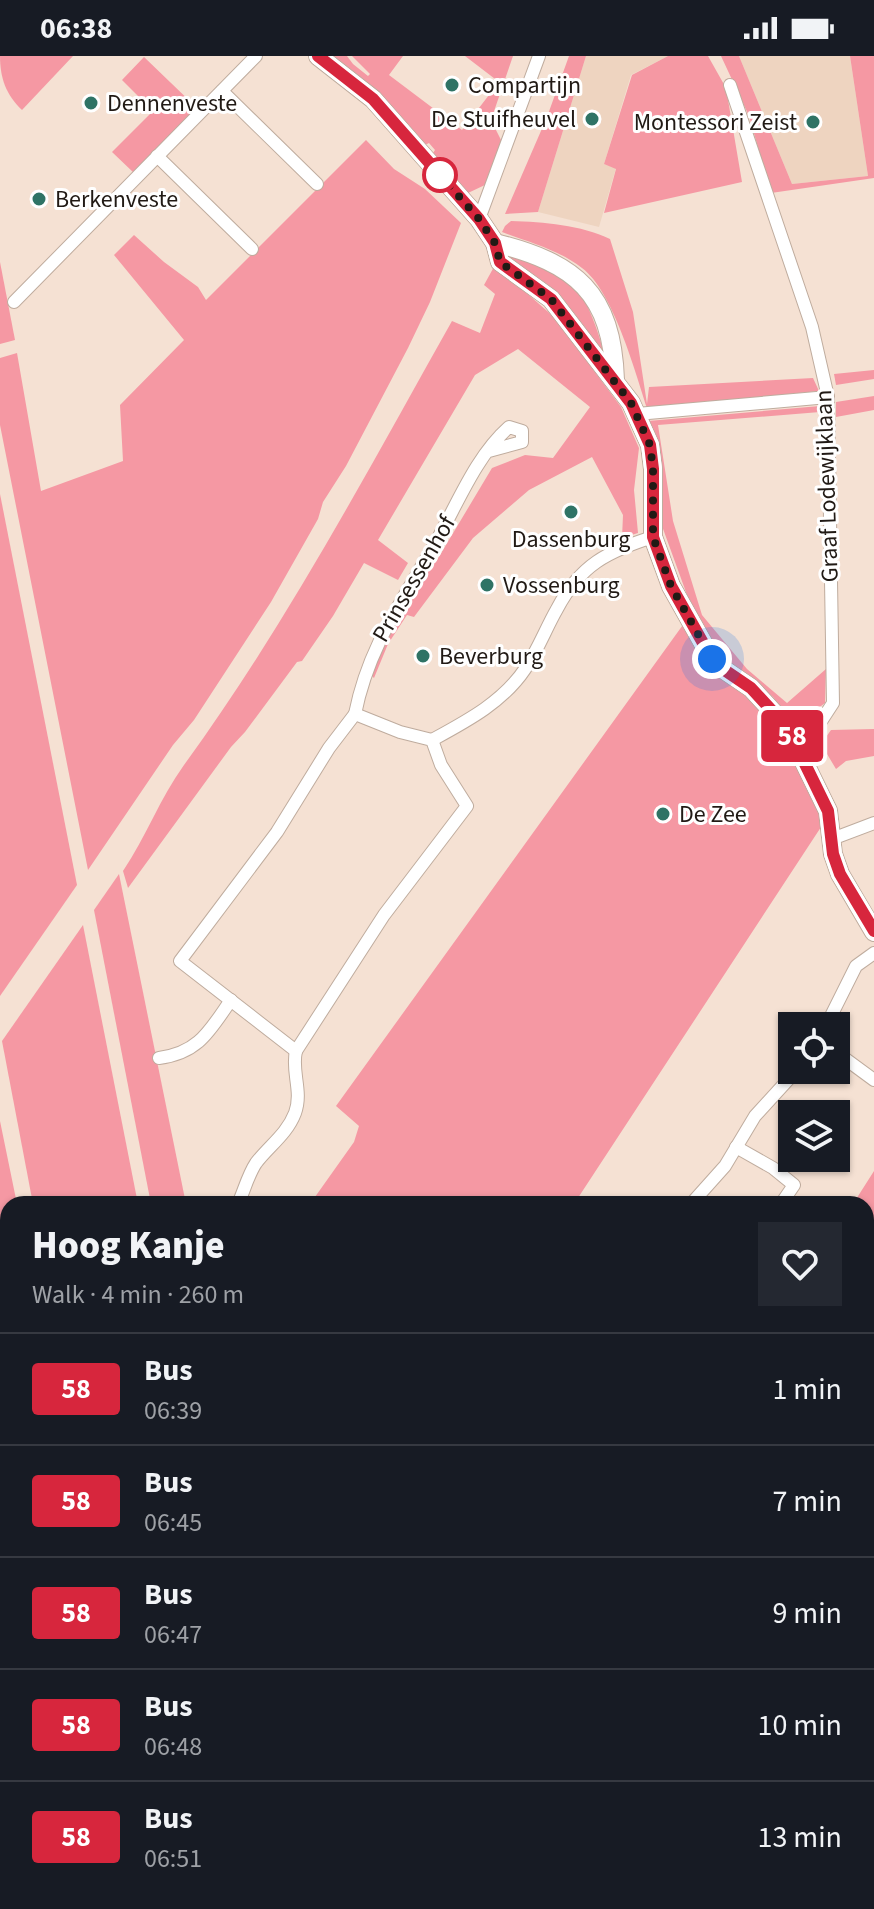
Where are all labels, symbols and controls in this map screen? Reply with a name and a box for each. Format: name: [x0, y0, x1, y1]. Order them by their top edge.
text: 06:38: [40, 7, 112, 50]
place label: Compartijn: [468, 68, 581, 103]
marker: Compartijn: [443, 76, 461, 94]
place label: Dennenveste: [107, 86, 237, 121]
marker: Dennenveste: [82, 94, 100, 112]
place label: De Stuifheuvel: [431, 102, 576, 137]
place label: Montessori Zeist: [634, 105, 797, 140]
marker: De Stuifheuvel: [583, 110, 601, 128]
marker: Montessori Zeist: [804, 113, 822, 131]
unlabelled marker: [423, 158, 457, 192]
place label: Berkenveste: [55, 182, 178, 217]
marker: Berkenveste: [30, 190, 48, 208]
street label: Graaf Lodewijklaan: [806, 389, 848, 583]
marker: Dassenburg: [562, 503, 580, 521]
street label: Prinsessenhof: [364, 508, 465, 649]
place label: Dassenburg: [512, 522, 630, 557]
place label: Vossenburg: [503, 568, 620, 603]
marker: Vossenburg: [478, 576, 496, 594]
place label: Beverburg: [439, 639, 543, 674]
your location: [692, 639, 732, 679]
marker: Beverburg: [414, 647, 432, 665]
line badge: 58: [756, 710, 828, 762]
text: 58: [777, 716, 807, 756]
place label: De Zee: [679, 797, 747, 832]
marker: De Zee: [654, 805, 672, 823]
map controls: [778, 1012, 850, 1172]
button: locate: [778, 1012, 850, 1084]
button: layers: [778, 1100, 850, 1172]
text: Hoog Kanje: [32, 1219, 225, 1273]
button: heart: [758, 1222, 842, 1306]
text: Walk · 4 min · 260 m: [32, 1276, 244, 1313]
text: Bus: [144, 1349, 192, 1392]
text: 1 min: [772, 1368, 842, 1411]
text: 58: [61, 1369, 91, 1409]
text: 06:39: [144, 1392, 202, 1429]
text: Bus: [144, 1461, 192, 1504]
text: 7 min: [772, 1480, 842, 1523]
text: 58: [61, 1481, 91, 1521]
text: 06:45: [144, 1504, 202, 1541]
text: Bus: [144, 1573, 192, 1616]
text: 9 min: [772, 1592, 842, 1635]
text: 58: [61, 1593, 91, 1633]
text: 06:47: [144, 1616, 202, 1653]
text: Bus: [144, 1685, 192, 1728]
text: 10 min: [758, 1704, 842, 1747]
text: 58: [61, 1705, 91, 1745]
text: 06:48: [144, 1728, 202, 1765]
text: Bus: [144, 1797, 192, 1840]
text: 13 min: [758, 1816, 842, 1859]
text: 58: [61, 1817, 91, 1857]
text: 06:51: [144, 1840, 202, 1877]

